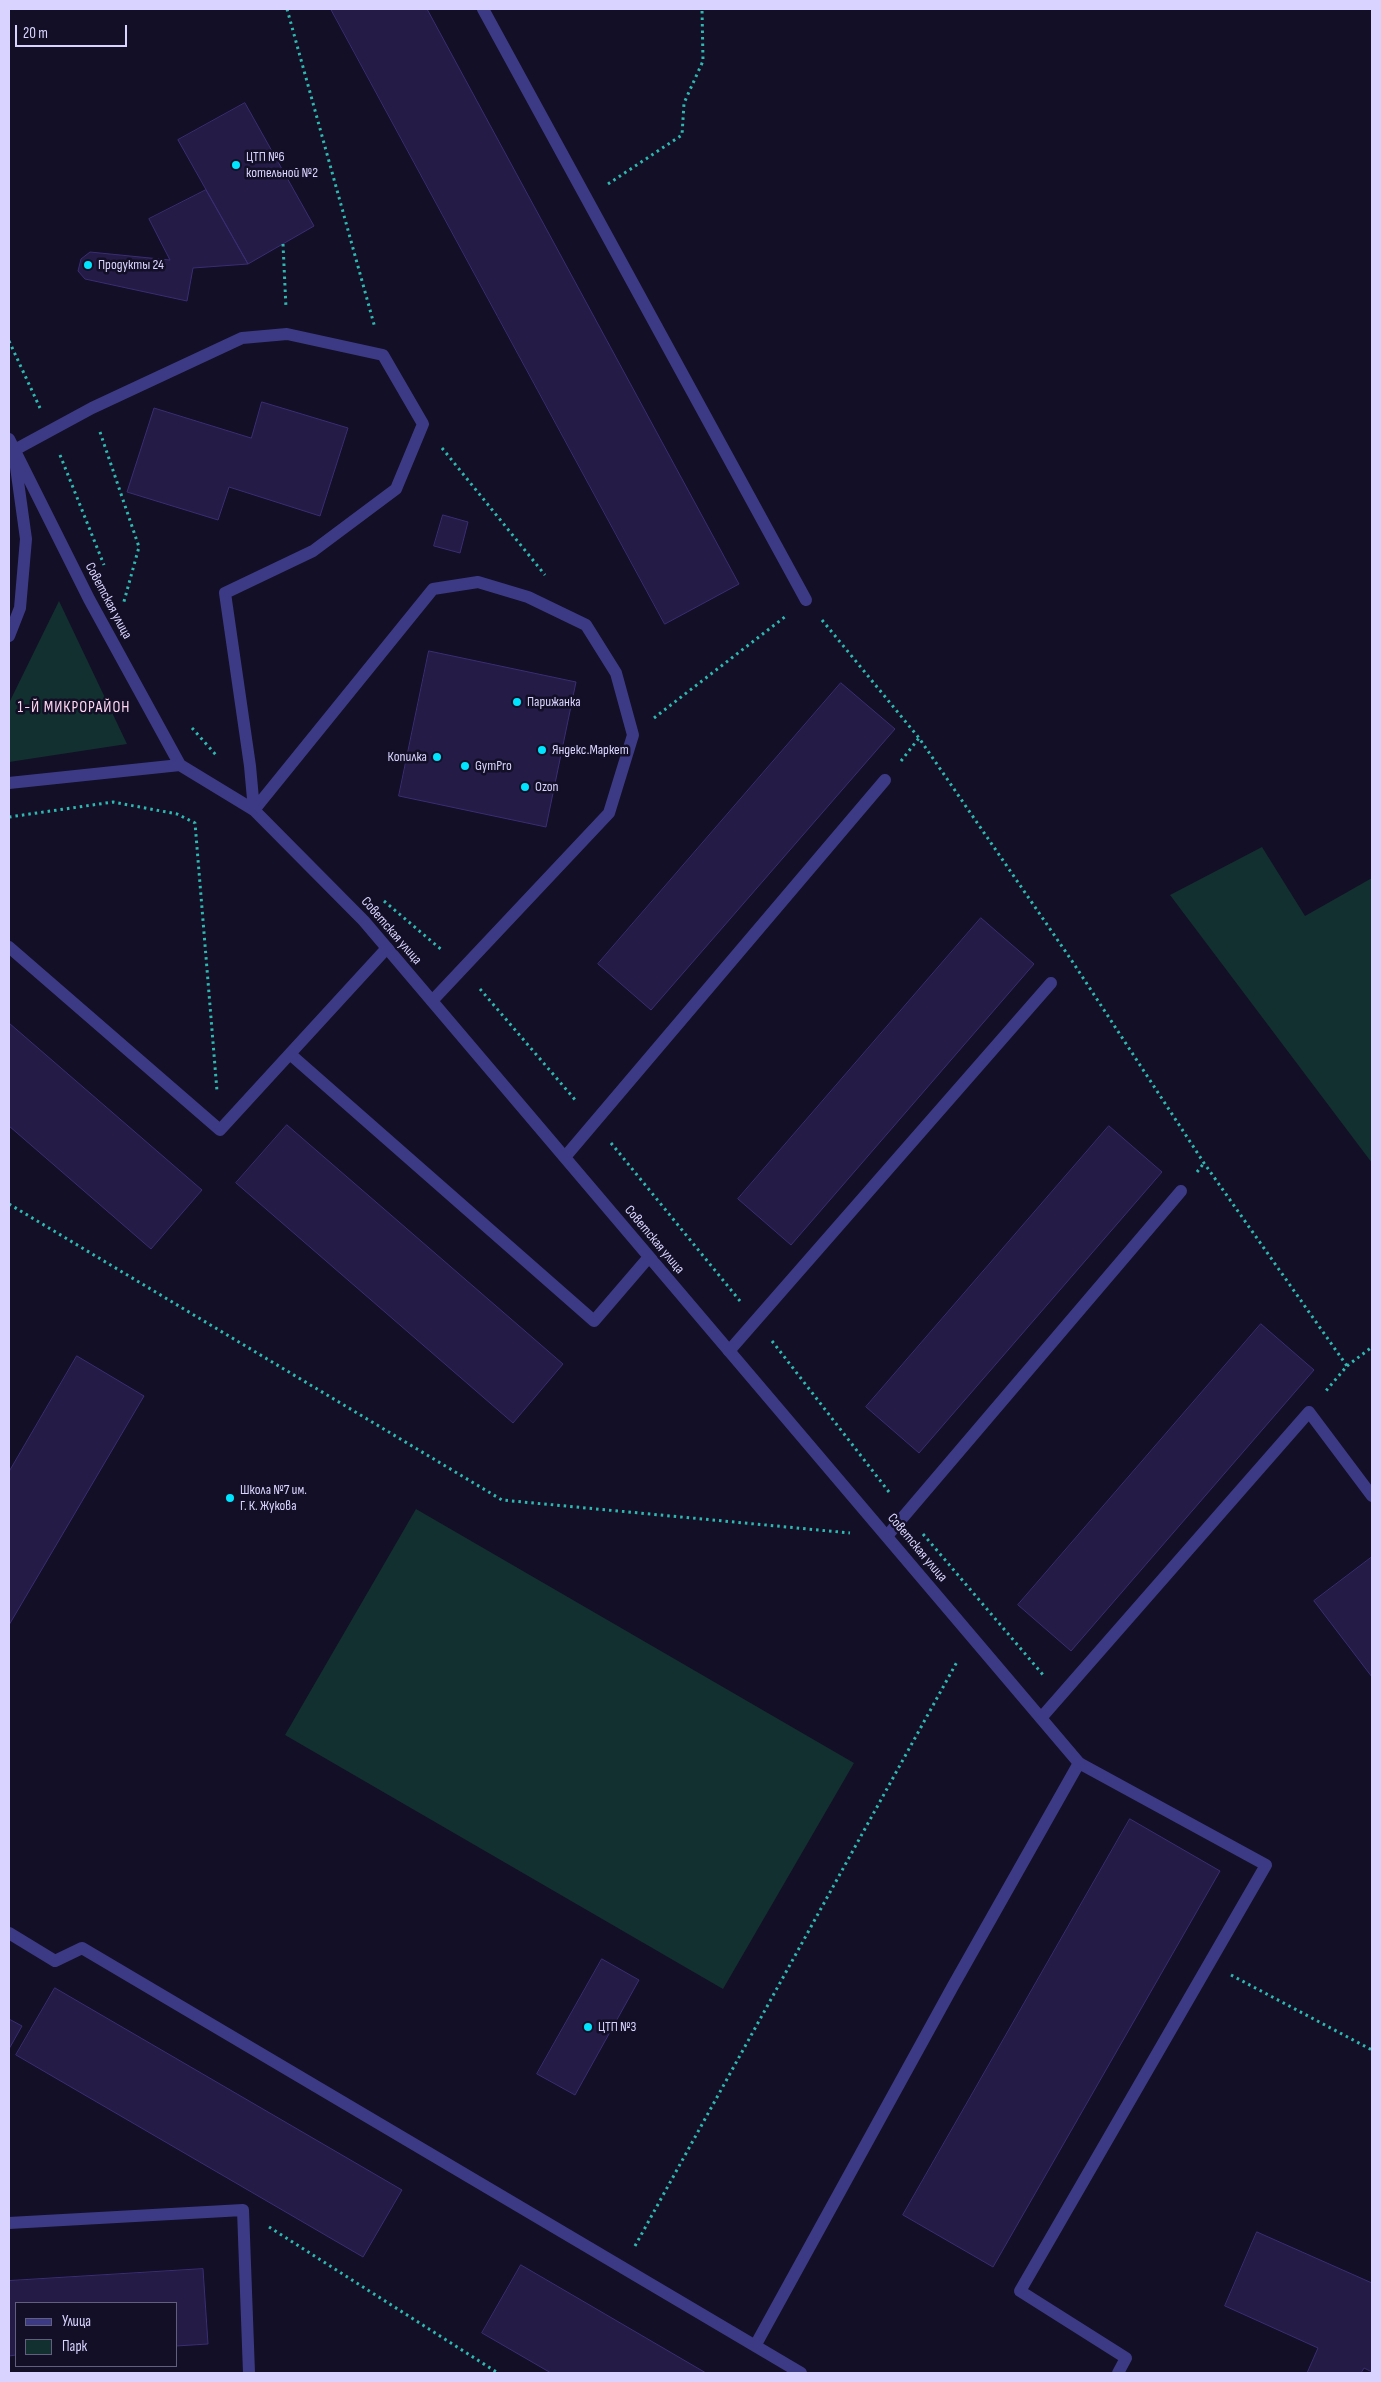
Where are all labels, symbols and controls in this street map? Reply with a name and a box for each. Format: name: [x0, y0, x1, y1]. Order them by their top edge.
scale bar: [18, 15, 130, 47]
text: 20 m: [23, 24, 48, 43]
place label: ЦТП №6 котельной №2: [246, 149, 318, 182]
marker: ЦТП №6 котельной №2: [230, 159, 242, 171]
place label: Продукты 24: [98, 257, 164, 273]
marker: Продукты 24: [82, 259, 94, 271]
street label: Советская улица: [81, 560, 135, 642]
place label: Парижанка: [527, 694, 581, 710]
marker: Парижанка: [511, 696, 523, 708]
district label: 1-Й МИКРОРАЙОН: [16, 698, 132, 718]
place label: Яндекс.Маркет: [552, 742, 629, 758]
marker: Яндекс.Маркет: [536, 744, 548, 756]
place label: Копилка: [388, 749, 427, 765]
marker: Копилка: [431, 751, 443, 763]
place label: GymPro: [475, 758, 512, 774]
marker: GymPro: [459, 760, 471, 772]
place label: Ozon: [535, 779, 559, 795]
marker: Ozon: [519, 781, 531, 793]
street label: Советская улица: [357, 894, 425, 968]
street label: Советская улица: [621, 1202, 687, 1278]
place label: Школа №7 им. Г. К. Жукова: [240, 1482, 307, 1514]
marker: Школа №7 им. Г. К. Жукова: [224, 1492, 236, 1504]
street label: Советская улица: [884, 1510, 950, 1586]
place label: ЦТП №3: [598, 2019, 636, 2035]
marker: ЦТП №3: [582, 2021, 594, 2033]
legend: [15, 2302, 178, 2367]
text: Улица: [62, 2312, 91, 2331]
text: Парк: [62, 2337, 87, 2356]

